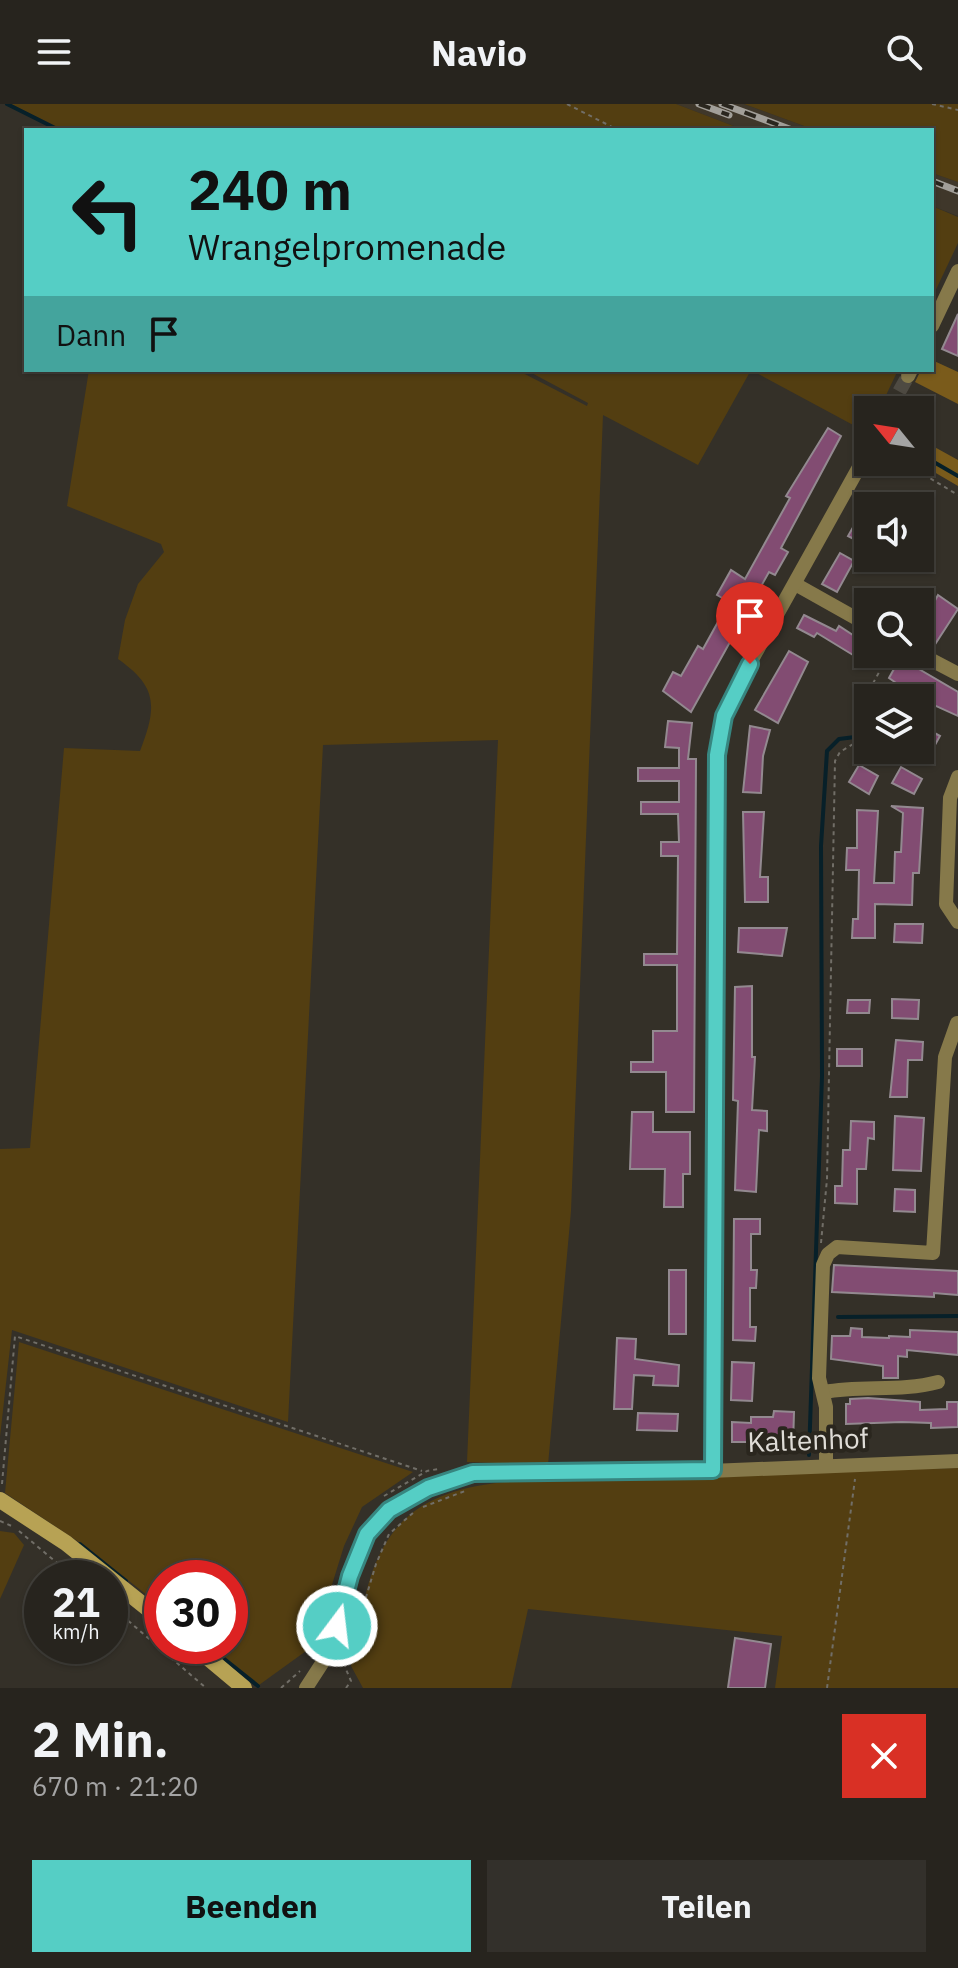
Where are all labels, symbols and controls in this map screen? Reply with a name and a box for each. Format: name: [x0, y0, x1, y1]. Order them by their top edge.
text: Navio: [431, 29, 527, 76]
icon: menu: [32, 30, 76, 74]
icon: search: [882, 30, 926, 74]
text: 240 m: [188, 153, 352, 225]
icon: left: [56, 160, 160, 264]
text: Wrangelpromenade: [188, 223, 506, 270]
icon: arrive: [142, 312, 186, 356]
text: Dann: [56, 315, 126, 354]
north arrow: [854, 396, 934, 476]
map controls: [854, 396, 934, 764]
button: sound: [854, 492, 934, 572]
pin: [716, 582, 784, 664]
button: search: [854, 588, 934, 668]
icon: arrive: [728, 594, 772, 638]
button: layers: [854, 684, 934, 764]
street label: Kaltenhof: [747, 1419, 869, 1460]
speed limit sign: 30: [144, 1560, 248, 1664]
text: 21: [52, 1576, 100, 1628]
position arrow: [295, 1584, 379, 1668]
text: km/h: [52, 1618, 100, 1645]
text: 2 Min.: [32, 1708, 169, 1770]
button: close: [842, 1714, 926, 1798]
text: 670 m · 21:20: [32, 1769, 198, 1803]
button: Beenden: [32, 1860, 471, 1952]
button: Teilen: [487, 1860, 926, 1952]

